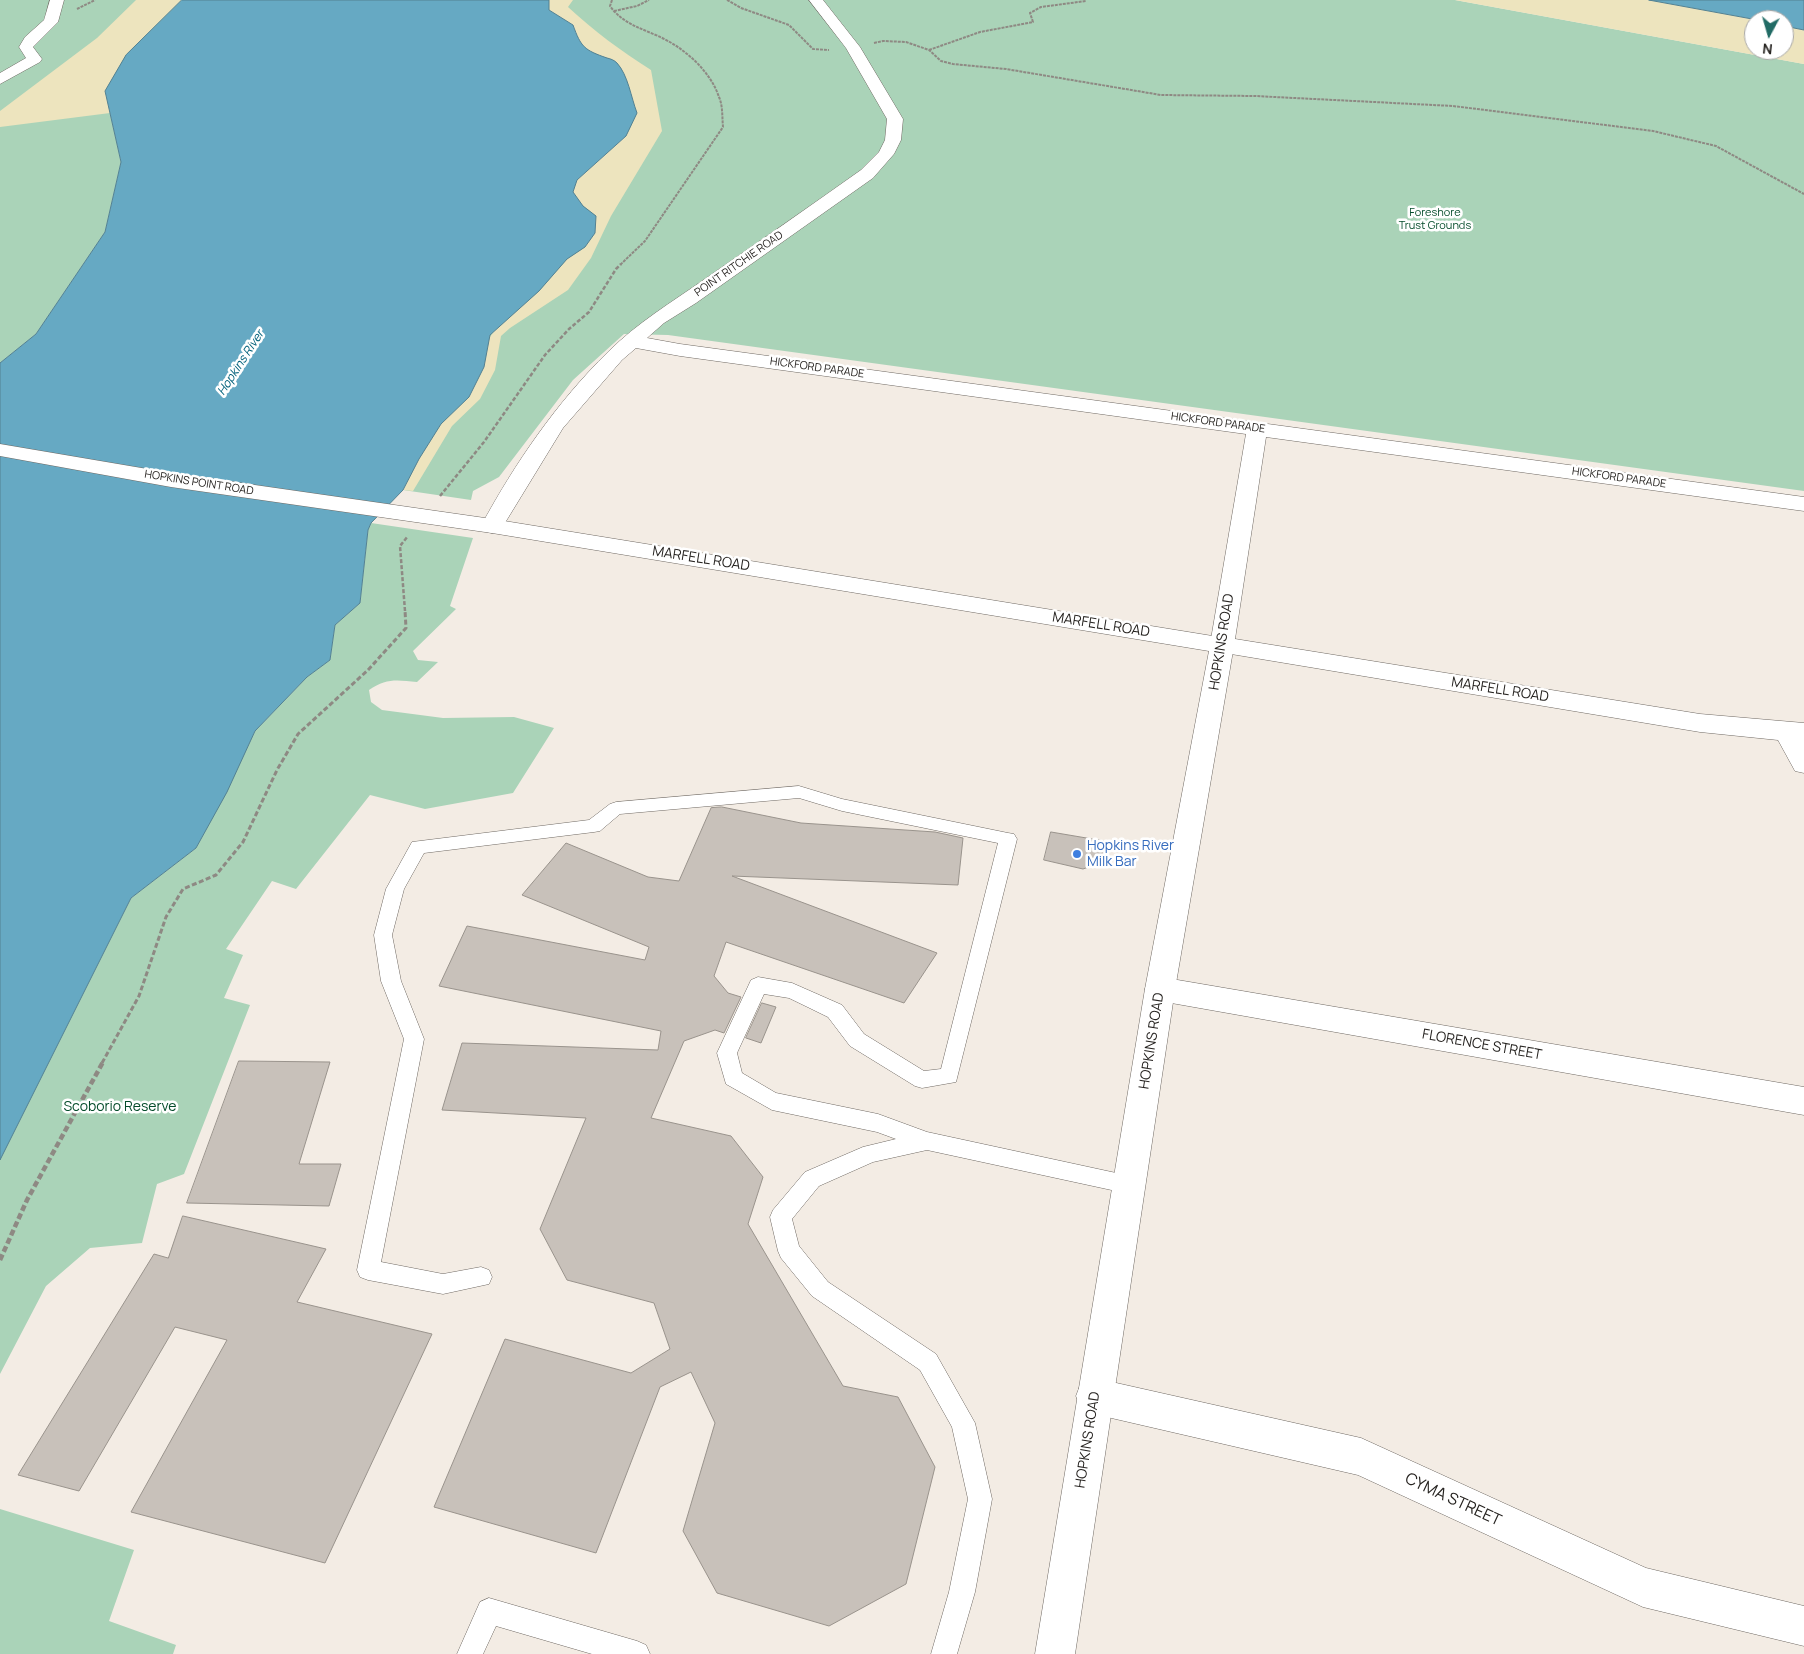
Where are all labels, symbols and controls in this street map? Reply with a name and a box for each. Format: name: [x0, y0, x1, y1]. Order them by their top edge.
north arrow: [1744, 10, 1794, 60]
text: N: [1761, 39, 1773, 59]
park label: Foreshore Trust Grounds: [1399, 206, 1471, 232]
street label: POINT RITCHIE ROAD: [692, 228, 786, 300]
water label: Hopkins River: [215, 328, 267, 398]
street label: HICKFORD PARADE: [769, 355, 865, 381]
street label: HICKFORD PARADE: [1170, 410, 1266, 436]
street label: HICKFORD PARADE: [1571, 465, 1667, 491]
street label: HOPKINS POINT ROAD: [144, 468, 254, 498]
street label: MARFELL ROAD: [651, 543, 751, 575]
street label: HOPKINS ROAD: [1206, 592, 1238, 692]
street label: MARFELL ROAD: [1051, 609, 1151, 641]
street label: MARFELL ROAD: [1450, 674, 1550, 706]
place label: Hopkins River Milk Bar: [1087, 838, 1174, 870]
marker: Hopkins River Milk Bar: [1071, 848, 1083, 860]
street label: HOPKINS ROAD: [1136, 991, 1168, 1091]
street label: FLORENCE STREET: [1421, 1026, 1543, 1064]
park label: Scoborio Reserve: [63, 1099, 177, 1115]
street label: HOPKINS ROAD: [1072, 1390, 1104, 1490]
street label: CYMA STREET: [1402, 1469, 1504, 1531]

